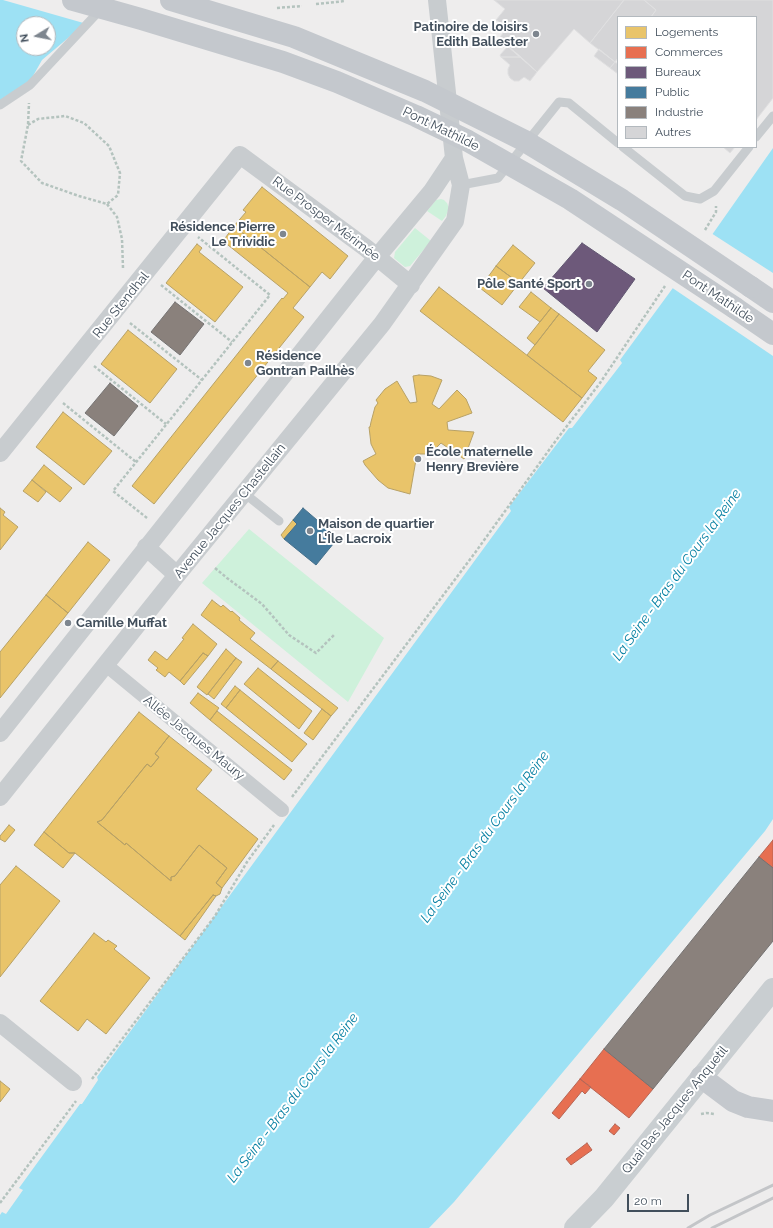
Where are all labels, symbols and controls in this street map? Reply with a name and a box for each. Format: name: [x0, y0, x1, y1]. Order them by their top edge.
north arrow: [16, 16, 56, 56]
legend: [617, 16, 757, 148]
place label: Patinoire de loisirs Edith Ballester: [414, 19, 528, 50]
text: Logements: [655, 25, 718, 39]
marker: Patinoire de loisirs Edith Ballester: [531, 29, 541, 39]
text: N: [18, 33, 32, 43]
text: Commerces: [655, 45, 723, 59]
text: Bureaux: [655, 65, 701, 79]
text: Public: [655, 85, 689, 99]
street label: Pont Mathilde: [400, 104, 482, 154]
text: Industrie: [655, 105, 703, 119]
text: Autres: [655, 125, 691, 139]
street label: Rue Prosper Mérimée: [269, 173, 383, 265]
place label: Résidence Pierre Le Trividic: [170, 219, 275, 250]
marker: Résidence Pierre Le Trividic: [278, 229, 288, 239]
street label: Pont Mathilde: [679, 267, 757, 327]
street label: Rue Stendhal: [90, 269, 152, 341]
place label: Pôle Santé Sport: [477, 276, 581, 292]
marker: Pôle Santé Sport: [584, 279, 594, 289]
place label: Résidence Gontran Pailhès: [256, 348, 355, 379]
marker: Résidence Gontran Pailhès: [243, 358, 253, 368]
street label: Avenue Jacques Chastellain: [171, 441, 289, 581]
place label: École maternelle Henry Brevière: [426, 444, 533, 475]
marker: École maternelle Henry Brevière: [413, 454, 423, 464]
water label: La Seine - Bras du Cours la Reine: [609, 486, 745, 664]
place label: Maison de quartier L'Île Lacroix: [318, 516, 434, 547]
marker: Maison de quartier L'Île Lacroix: [305, 526, 315, 536]
place label: Camille Muffat: [76, 615, 167, 631]
marker: Camille Muffat: [63, 618, 73, 628]
street label: Allée Jacques Maury: [140, 692, 248, 784]
water label: La Seine - Bras du Cours la Reine: [417, 748, 553, 926]
water label: La Seine - Bras du Cours la Reine: [224, 1010, 362, 1186]
street label: Quai Bas Jacques Anquetil: [619, 1043, 731, 1177]
scale bar: [629, 1186, 691, 1212]
text: 20 m: [634, 1194, 662, 1208]

